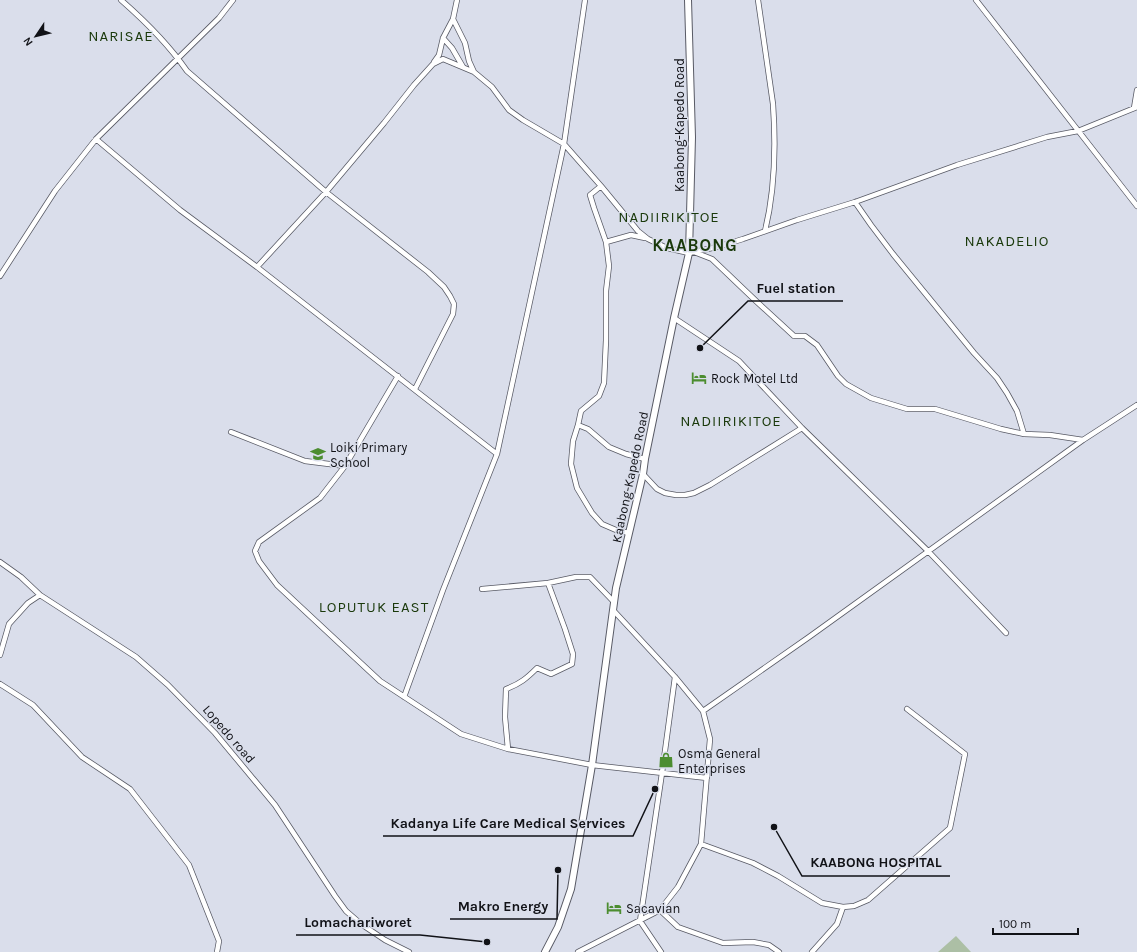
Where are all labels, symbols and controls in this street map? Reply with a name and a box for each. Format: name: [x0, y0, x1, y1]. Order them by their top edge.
north arrow: [16, 16, 56, 56]
district label: NARISAE: [88, 27, 154, 45]
text: N: [21, 34, 36, 48]
street label: Kaabong-Kapedo Road: [672, 58, 687, 192]
district label: NADIIRIKITOE: [618, 208, 720, 226]
district label: NAKADELIO: [965, 232, 1049, 250]
district label: KAABONG: [652, 235, 738, 255]
callout: Fuel station: [748, 275, 843, 301]
text: Fuel station: [756, 280, 836, 297]
hotel icon: Rock Motel Ltd: [690, 369, 708, 387]
place label: Rock Motel Ltd: [711, 371, 798, 386]
street label: Kaabong-Kapedo Road: [609, 410, 651, 544]
district label: NADIIRIKITOE: [680, 412, 782, 430]
place label: Loiki Primary School: [330, 440, 407, 470]
school or university icon: Loiki Primary School: [309, 445, 327, 463]
district label: LOPUTUK EAST: [319, 598, 429, 616]
street label: Lopedo road: [200, 702, 258, 766]
place label: Osma General Enterprises: [678, 746, 761, 776]
shop icon: Osma General Enterprises: [657, 751, 675, 769]
callout: Kadanya Life Care Medical Services: [383, 810, 633, 836]
text: Kadanya Life Care Medical Services: [391, 815, 625, 832]
callout: KAABONG HOSPITAL: [802, 850, 950, 876]
text: KAABONG HOSPITAL: [810, 854, 942, 871]
callout: Makro Energy: [450, 893, 557, 919]
text: Makro Energy: [458, 898, 548, 915]
hotel icon: Sacavian: [605, 899, 623, 917]
place label: Sacavian: [626, 901, 680, 916]
callout: Lomachariworet: [296, 909, 420, 935]
scale bar: [993, 910, 1078, 936]
text: Lomachariworet: [304, 914, 412, 931]
text: 100 m: [999, 917, 1031, 931]

